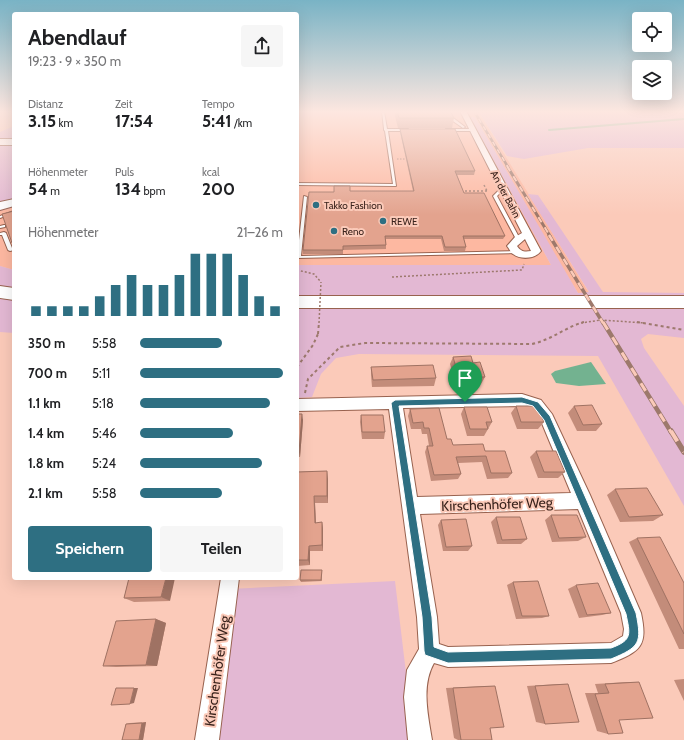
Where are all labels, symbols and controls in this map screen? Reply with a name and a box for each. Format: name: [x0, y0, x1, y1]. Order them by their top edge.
map controls: [632, 12, 672, 100]
button: locate: [632, 12, 672, 52]
text: Abendlauf: [28, 24, 127, 51]
button: share: [241, 25, 283, 67]
text: 19:23 · 9 × 350 m: [28, 53, 121, 69]
button: layers: [632, 60, 672, 100]
text: Distanz: [28, 97, 63, 111]
text: Zeit: [115, 97, 132, 111]
text: Tempo: [202, 97, 234, 111]
text: 3.15: [28, 111, 56, 131]
text: 17:54: [115, 111, 153, 131]
text: 5:41: [202, 111, 232, 131]
text: km: [56, 116, 73, 130]
text: /km: [232, 116, 252, 130]
text: Höhenmeter: [28, 165, 87, 179]
text: Puls: [115, 165, 134, 179]
text: kcal: [202, 165, 220, 179]
street label: An der Bahn: [488, 168, 524, 221]
text: 54: [28, 179, 48, 199]
text: 134: [115, 179, 141, 199]
text: 200: [202, 179, 235, 199]
text: m: [48, 184, 60, 198]
text: bpm: [141, 184, 165, 198]
place label: Takko Fashion: [324, 199, 383, 212]
marker: Takko Fashion: [311, 200, 321, 210]
place label: REWE: [391, 215, 418, 228]
marker: REWE: [378, 216, 388, 226]
text: Höhenmeter: [28, 224, 98, 240]
text: 21–26 m: [237, 224, 283, 240]
place label: Reno: [342, 225, 365, 238]
marker: Reno: [329, 226, 339, 236]
text: 350 m: [28, 335, 65, 351]
text: 5:58: [92, 335, 117, 351]
pin: [448, 361, 482, 402]
text: 700 m: [28, 365, 67, 381]
text: 5:11: [92, 365, 110, 381]
icon: arrive: [454, 367, 476, 389]
text: 1.1 km: [28, 395, 61, 411]
text: 5:18: [92, 395, 114, 411]
text: 1.4 km: [28, 425, 64, 441]
text: 5:46: [92, 425, 117, 441]
text: 1.8 km: [28, 455, 64, 471]
text: 5:24: [92, 455, 116, 471]
text: 2.1 km: [28, 485, 63, 501]
text: 5:58: [92, 485, 117, 501]
street label: Kirschenhöfer Weg: [441, 493, 554, 515]
button: Speichern: [28, 526, 152, 572]
button: Teilen: [160, 526, 283, 572]
street label: Kirschenhöfer Weg: [200, 613, 234, 728]

